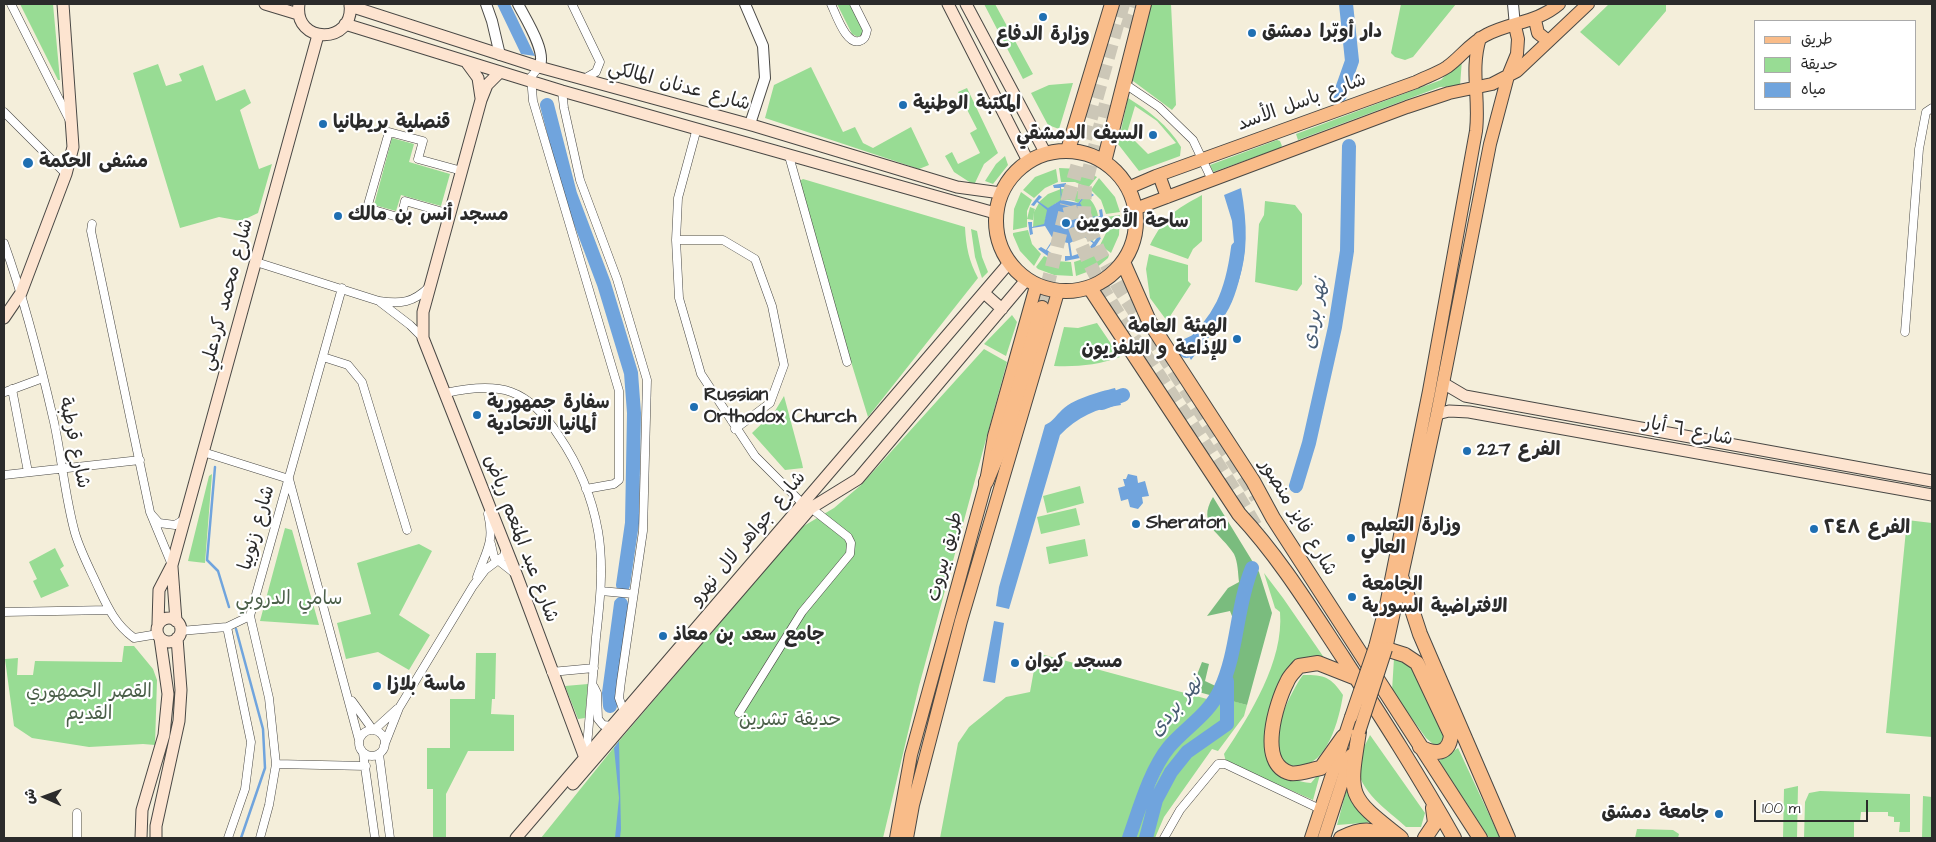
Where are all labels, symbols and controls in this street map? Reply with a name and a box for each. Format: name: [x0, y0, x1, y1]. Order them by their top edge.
marker: وزارة الدفاع: [1037, 11, 1049, 23]
legend: [1754, 20, 1916, 110]
place label: دار أوبّرا دمشق: [1262, 22, 1382, 44]
place label: وزارة الدفاع: [996, 25, 1090, 47]
marker: دار أوبّرا دمشق: [1246, 27, 1258, 39]
text: طريق: [1801, 29, 1833, 50]
text: حديقة: [1801, 54, 1838, 75]
street label: شارع عدنان المالكي: [606, 57, 752, 117]
street label: شارع باسل الأسد: [1234, 69, 1370, 137]
text: مياه: [1801, 79, 1826, 100]
place label: المكتبة الوطنية: [913, 94, 1021, 116]
marker: المكتبة الوطنية: [897, 99, 909, 111]
place label: قنصلية بريطانيا: [333, 113, 450, 135]
marker: قنصلية بريطانيا: [317, 118, 329, 130]
place label: السيف الدمشقي: [1016, 124, 1143, 146]
marker: السيف الدمشقي: [1147, 129, 1159, 141]
place label: مشفى الحكمة: [39, 152, 148, 174]
marker: مشفى الحكمة: [21, 156, 35, 170]
place label: مسجد أنس بن مالك: [348, 205, 508, 227]
marker: مسجد أنس بن مالك: [332, 210, 344, 222]
place label: ساحة الأمويين: [1076, 212, 1189, 234]
street label: شارع محمد كردعلي: [197, 216, 259, 374]
marker: ساحة الأمويين: [1060, 217, 1072, 229]
water label: نهر بردى: [1298, 277, 1334, 351]
place label: الهيئة العامة للإذاعة و التلفزيون: [1082, 317, 1227, 361]
marker: الهيئة العامة للإذاعة و التلفزيون: [1231, 333, 1243, 345]
place label: Russian Orthodox Church: [704, 385, 856, 429]
place label: سفارة جمهورية ألمانيا الاتحادية: [487, 393, 610, 437]
street label: شارع قرطبة: [52, 395, 94, 491]
marker: Russian Orthodox Church: [688, 401, 700, 413]
marker: سفارة جمهورية ألمانيا الاتحادية: [471, 409, 483, 421]
street label: شارع ٦ أيار: [1641, 412, 1735, 452]
place label: الفرع 227: [1477, 440, 1560, 462]
marker: الفرع 227: [1461, 445, 1473, 457]
street label: شارع عبد المنعم رياض: [478, 452, 562, 626]
street label: شارع فايز منصور: [1253, 455, 1341, 581]
street label: شارع جواهر لال نهرو: [686, 467, 812, 611]
street label: شارع زنوبيا: [235, 483, 281, 573]
street label: طريق بيروت: [923, 510, 969, 604]
place label: Sheraton: [1146, 513, 1226, 535]
place label: وزارة التعليم العالي: [1361, 516, 1461, 560]
marker: Sheraton: [1130, 518, 1142, 530]
place label: الفرع ٢٤٨: [1824, 518, 1910, 540]
marker: الفرع ٢٤٨: [1808, 523, 1820, 535]
marker: وزارة التعليم العالي: [1345, 532, 1357, 544]
place label: الجامعة الافتراضية السورية: [1362, 575, 1507, 619]
park label: سامي الدروبي: [236, 589, 342, 611]
marker: الجامعة الافتراضية السورية: [1346, 591, 1358, 603]
place label: جامع سعد بن معاذ: [673, 625, 825, 647]
marker: جامع سعد بن معاذ: [657, 630, 669, 642]
place label: مسجد كيوان: [1025, 652, 1123, 674]
marker: مسجد كيوان: [1009, 657, 1021, 669]
water label: نهر بردى: [1145, 672, 1209, 742]
place label: ماسة بلازا: [387, 675, 466, 697]
marker: ماسة بلازا: [371, 680, 383, 692]
park label: القصر الجمهوري القديم: [26, 682, 152, 726]
park label: حديقة تشرين: [739, 710, 841, 732]
north arrow: [20, 772, 70, 822]
text: ش: [20, 788, 40, 805]
scale bar: [1756, 790, 1870, 822]
text: 100 m: [1762, 798, 1801, 819]
place label: جامعة دمشق: [1601, 803, 1709, 825]
marker: جامعة دمشق: [1713, 808, 1725, 820]

